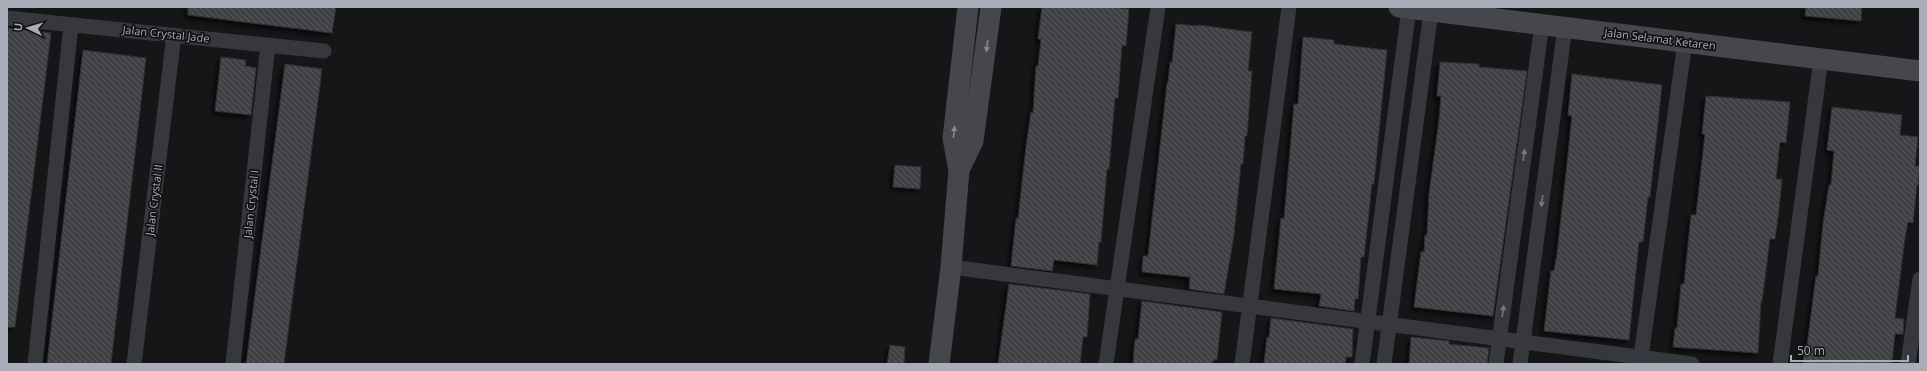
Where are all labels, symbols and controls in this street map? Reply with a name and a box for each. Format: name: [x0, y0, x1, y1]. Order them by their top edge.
north arrow: [8, 8, 48, 48]
street label: Jalan Crystal Jade: [121, 21, 210, 46]
text: U: [10, 22, 25, 32]
street label: Jalan Selamat Ketaren: [1603, 24, 1717, 53]
one-way arrow: [984, 40, 990, 52]
one-way arrow: [951, 126, 957, 138]
one-way arrow: [1521, 149, 1527, 161]
street label: Jalan Crystal II: [142, 164, 165, 237]
street label: Jalan Crystal I: [239, 169, 262, 240]
one-way arrow: [1539, 195, 1545, 207]
one-way arrow: [1500, 305, 1507, 318]
scale bar: [1791, 337, 1908, 363]
text: 50 m: [1797, 342, 1825, 359]

